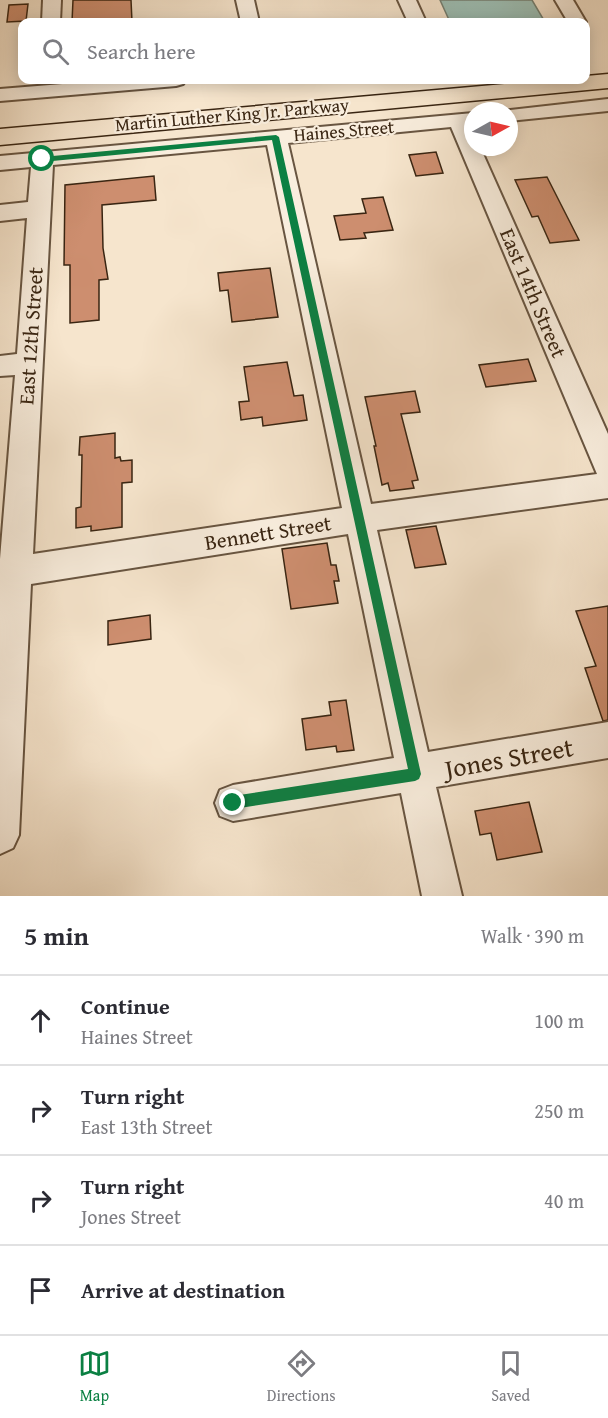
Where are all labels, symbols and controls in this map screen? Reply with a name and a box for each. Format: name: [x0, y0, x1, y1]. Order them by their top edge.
search box: [18, 18, 590, 84]
icon: search: [39, 35, 72, 68]
text: Search here: [87, 35, 196, 67]
street label: Martin Luther King Jr. Parkway: [114, 91, 350, 138]
north arrow: [464, 102, 518, 156]
street label: Haines Street: [293, 113, 396, 148]
route start: [28, 145, 54, 171]
street label: East 14th Street: [492, 223, 575, 363]
street label: East 12th Street: [10, 265, 51, 406]
street label: Bennett Street: [202, 507, 334, 558]
street label: Jones Street: [439, 727, 576, 789]
route end: [219, 789, 245, 815]
text: 5 min: [24, 916, 89, 955]
text: Walk · 390 m: [481, 921, 584, 950]
text: Continue: [81, 990, 170, 1022]
icon: ahead: [24, 1004, 57, 1037]
text: 100 m: [534, 1006, 584, 1035]
text: Haines Street: [81, 1022, 193, 1051]
text: Turn right: [81, 1080, 184, 1112]
icon: right: [24, 1094, 57, 1127]
text: 250 m: [534, 1096, 584, 1125]
text: East 13th Street: [81, 1112, 213, 1141]
text: Turn right: [81, 1170, 184, 1202]
icon: right: [24, 1184, 57, 1217]
text: 40 m: [544, 1186, 584, 1215]
text: Jones Street: [81, 1202, 181, 1231]
icon: arrive: [24, 1274, 57, 1307]
text: Arrive at destination: [81, 1274, 285, 1306]
tab: Map: [78, 1347, 111, 1407]
tab: Directions: [267, 1347, 336, 1407]
tab: Saved: [491, 1347, 530, 1407]

